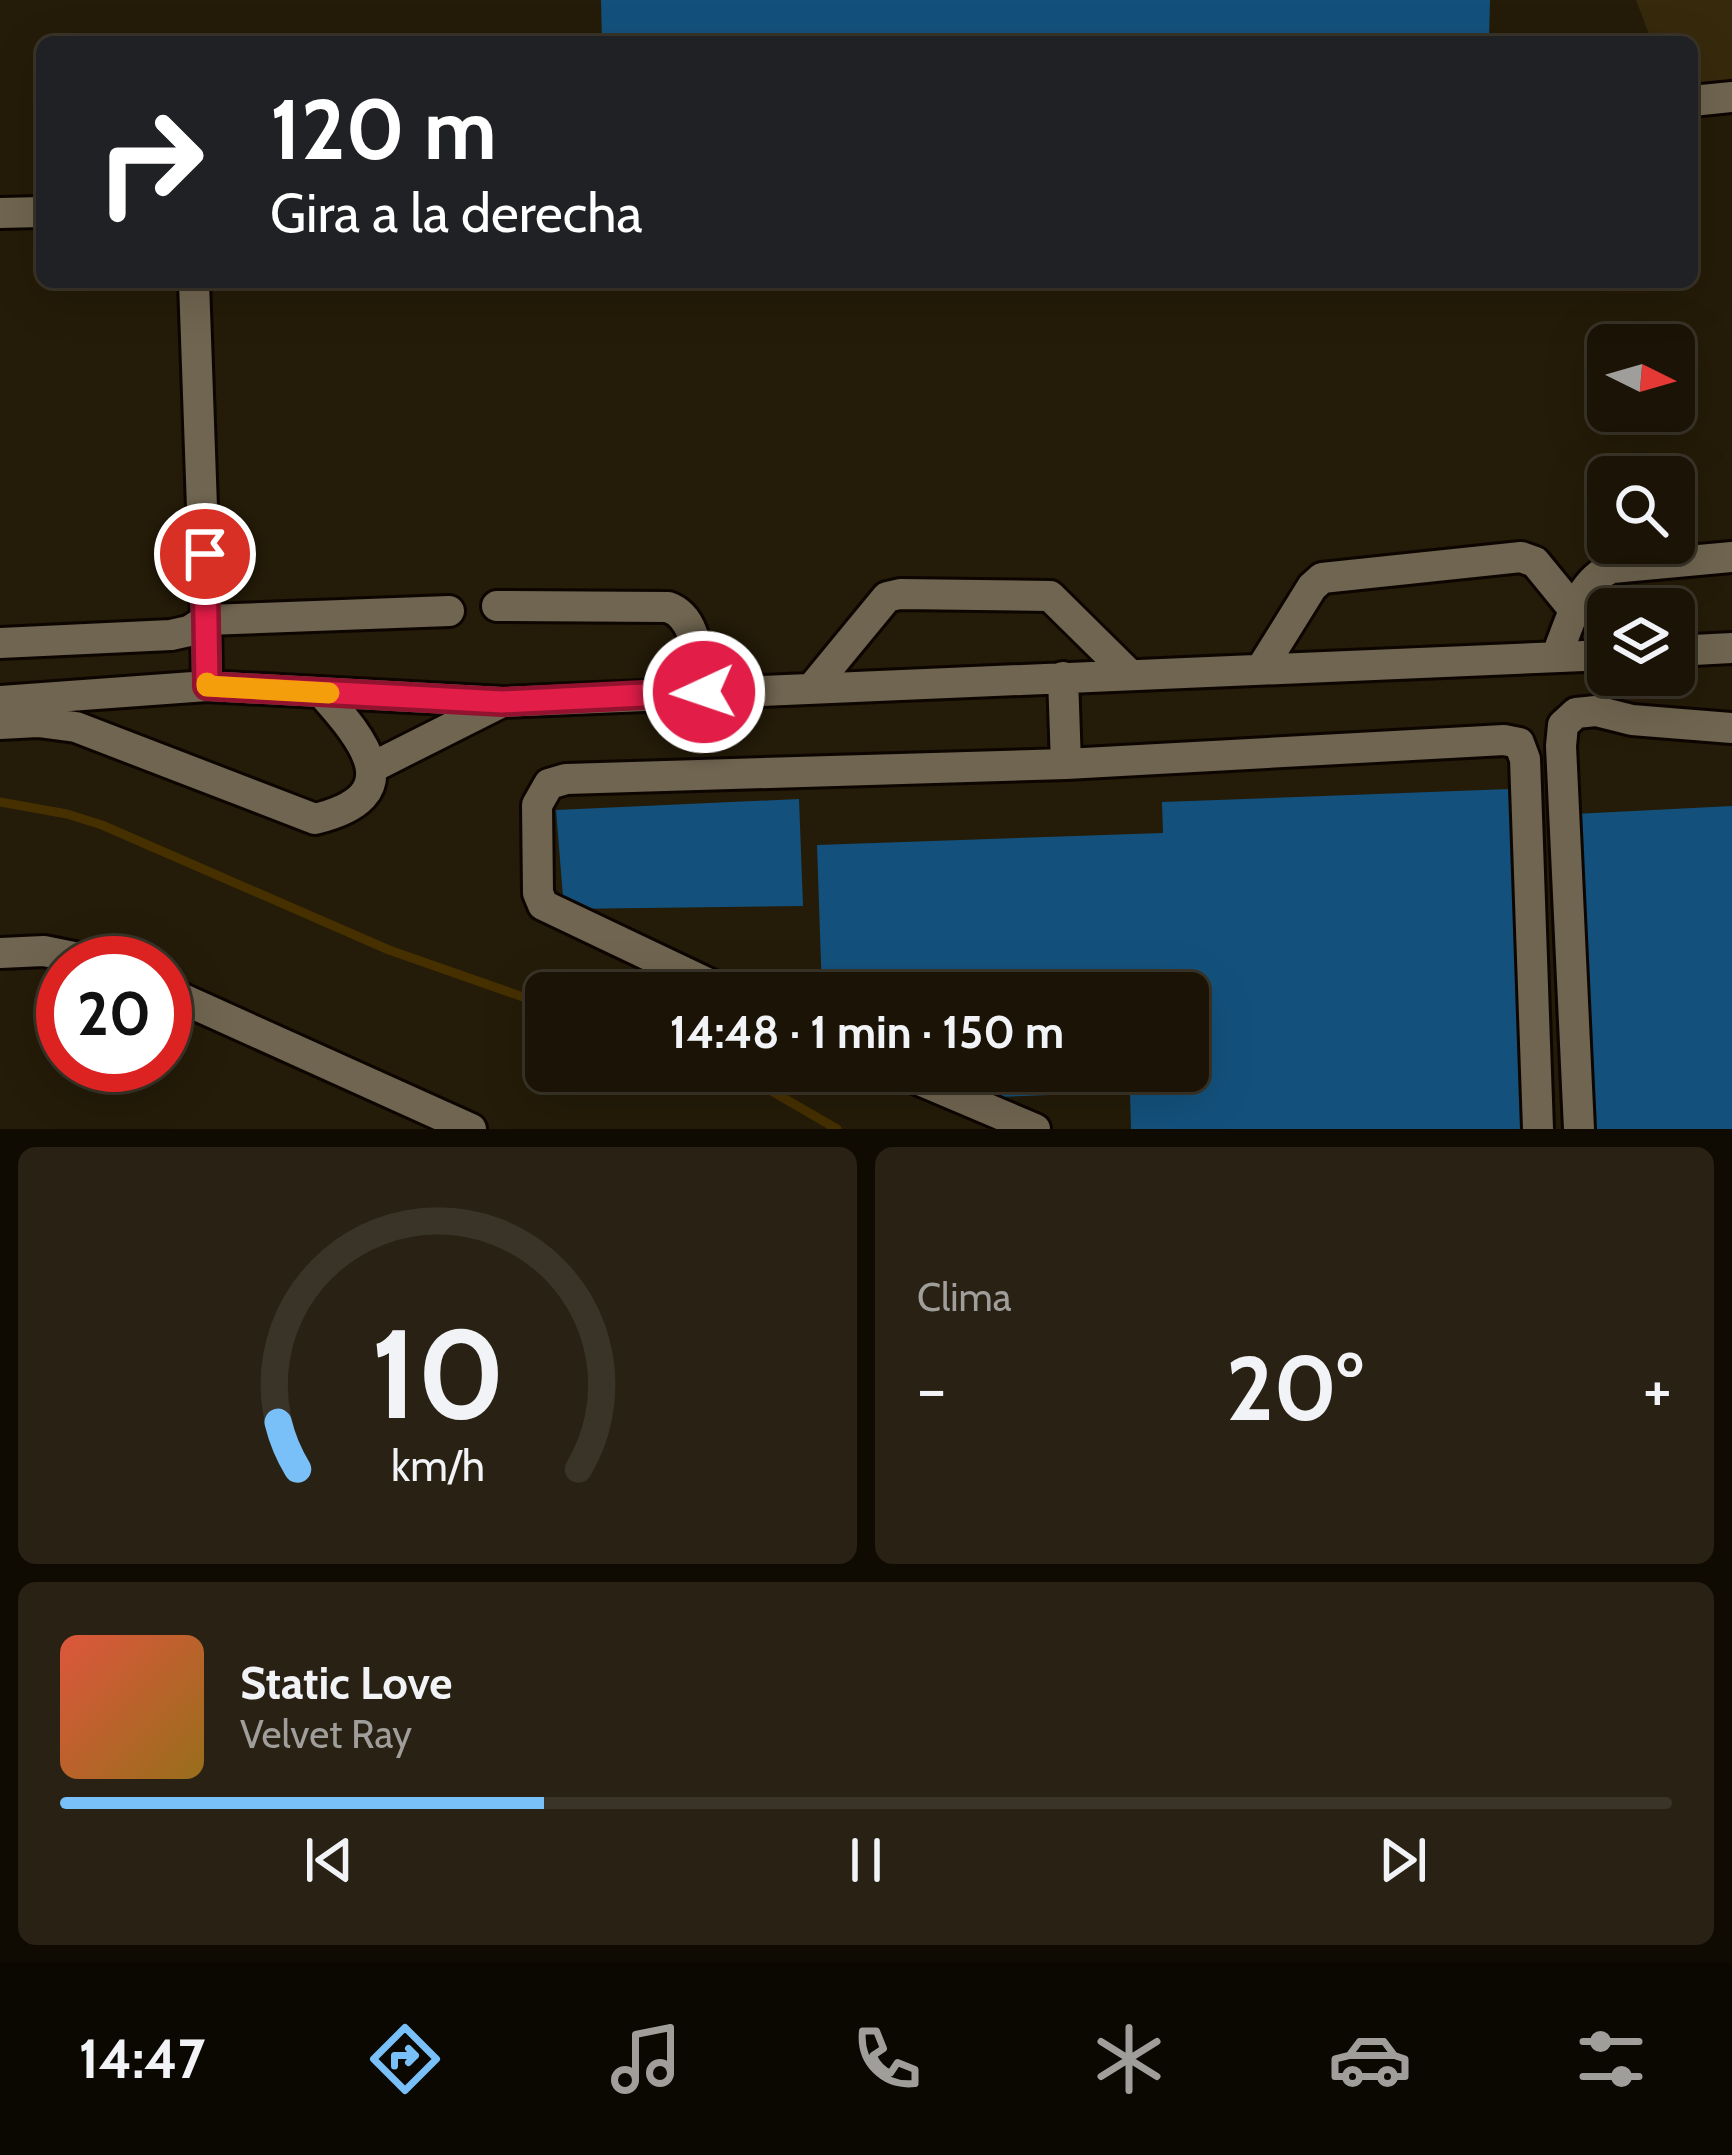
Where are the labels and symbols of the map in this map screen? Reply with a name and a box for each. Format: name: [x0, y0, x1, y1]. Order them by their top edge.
north arrow: [1587, 324, 1695, 432]
pin: [154, 503, 256, 605]
position arrow: [641, 629, 767, 755]
speed limit sign: 20: [36, 936, 192, 1092]

